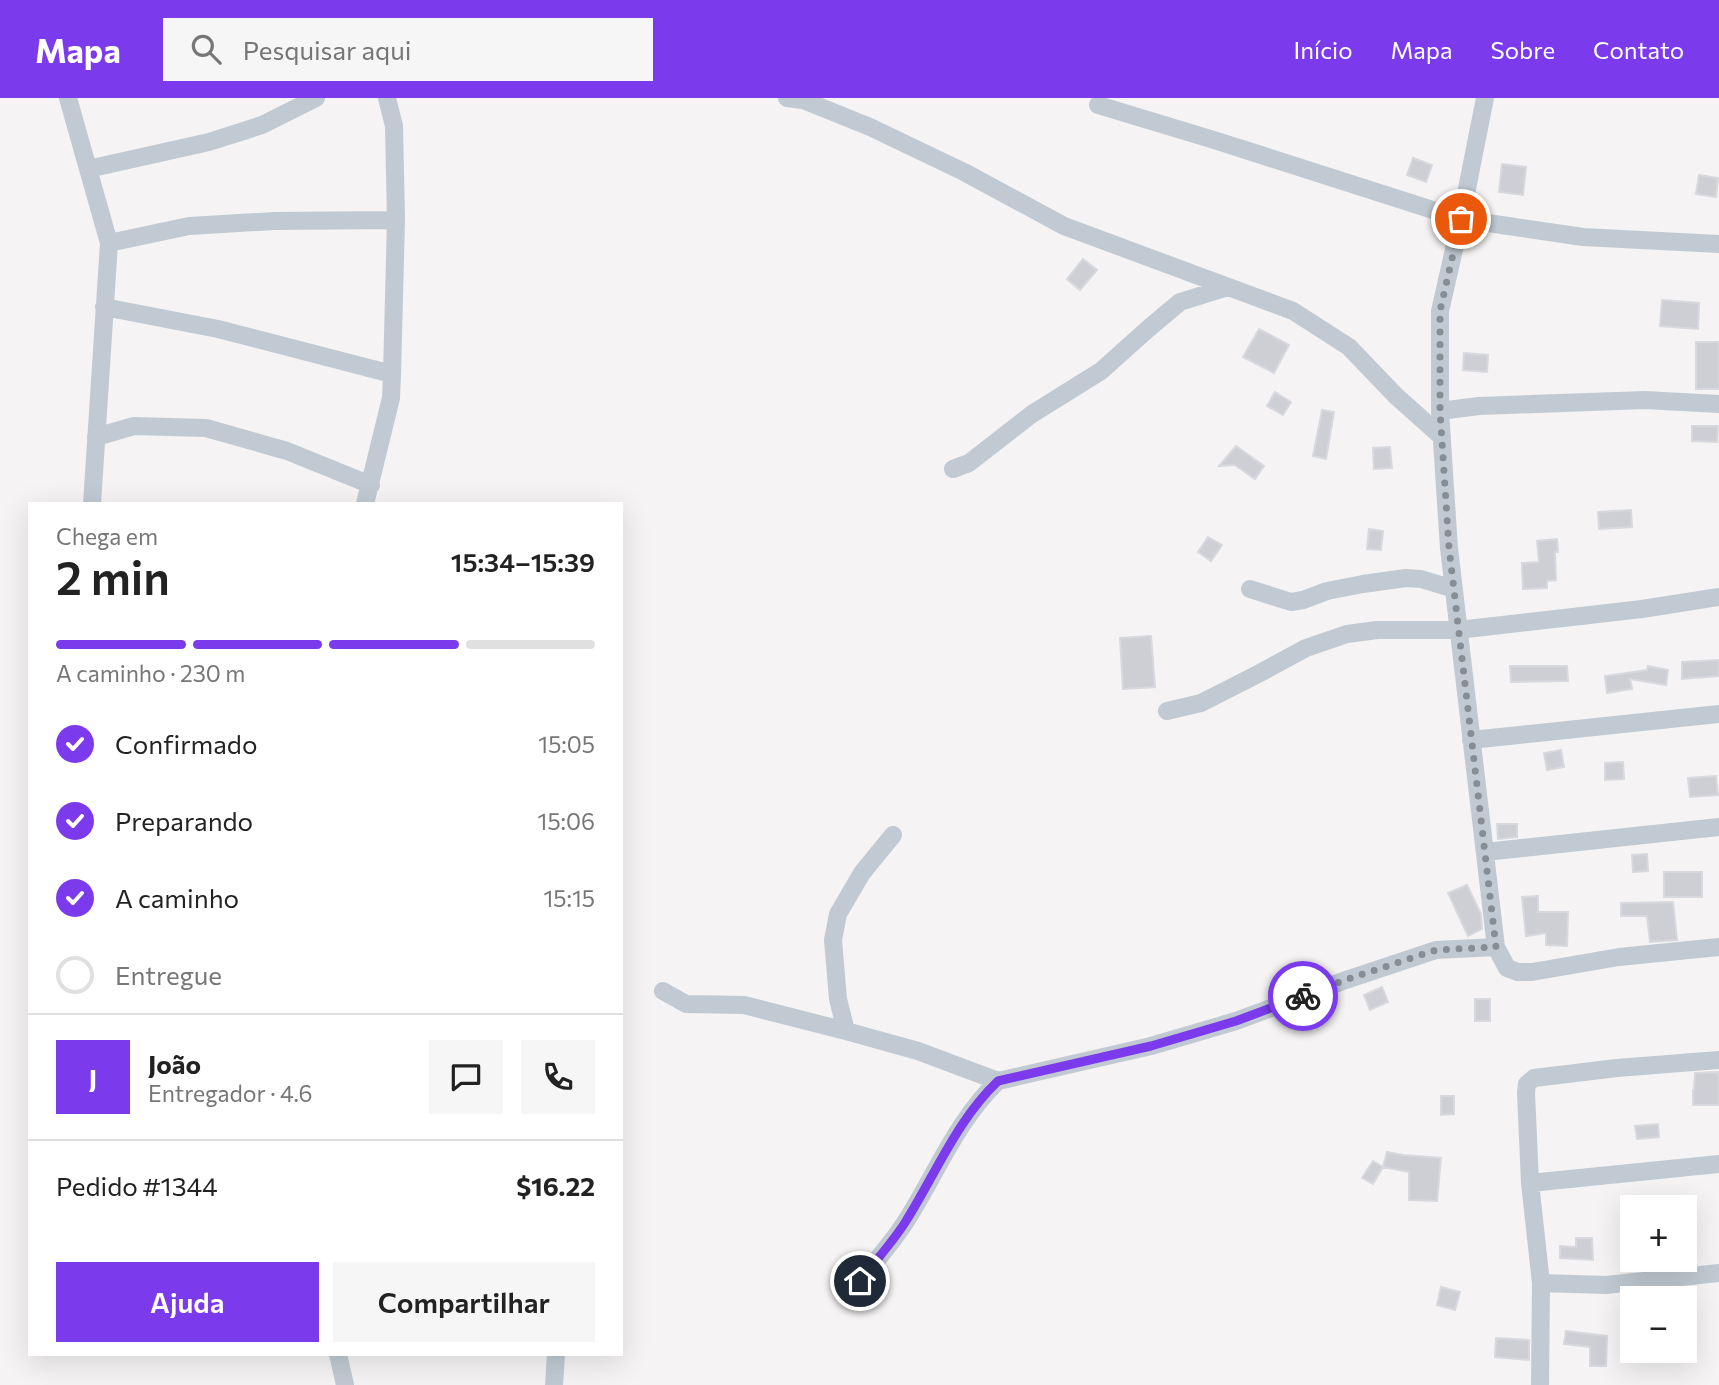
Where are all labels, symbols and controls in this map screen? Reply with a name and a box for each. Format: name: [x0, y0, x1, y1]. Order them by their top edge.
search box: [163, 18, 653, 81]
text: Mapa: [35, 29, 121, 70]
icon: search: [187, 30, 225, 68]
text: Pesquisar aqui: [243, 34, 411, 65]
text: Início: [1294, 35, 1353, 64]
text: Mapa: [1391, 35, 1453, 64]
text: Sobre: [1491, 35, 1555, 64]
text: Contato: [1593, 35, 1684, 64]
pin: [1431, 189, 1491, 249]
icon: bag: [1442, 200, 1480, 238]
text: Chega em: [56, 522, 158, 550]
text: 15:34–15:39: [451, 546, 595, 577]
text: 2 min: [56, 548, 170, 604]
text: A caminho · 230 m: [56, 659, 245, 687]
icon: check: [56, 725, 94, 763]
text: Confirmado: [115, 728, 257, 759]
text: 15:05: [538, 730, 595, 758]
icon: check: [56, 802, 94, 840]
text: Preparando: [115, 805, 253, 836]
text: 15:06: [538, 807, 595, 835]
icon: check: [56, 879, 94, 917]
text: A caminho: [115, 882, 239, 913]
text: 15:15: [543, 884, 595, 912]
text: Entregue: [115, 959, 222, 990]
courier: [1268, 961, 1338, 1031]
icon: bike: [1284, 977, 1322, 1015]
button: chat: [429, 1040, 503, 1114]
button: phone: [521, 1040, 595, 1114]
text: João: [148, 1048, 201, 1079]
text: J: [89, 1062, 97, 1093]
text: Entregador · 4.6: [148, 1079, 313, 1107]
text: Pedido #1344: [56, 1170, 218, 1201]
text: $16.22: [516, 1170, 595, 1201]
map controls: [1620, 1195, 1697, 1363]
button: +: [1620, 1195, 1697, 1272]
pin: [830, 1251, 890, 1311]
button: Ajuda: [56, 1262, 319, 1342]
button: Compartilhar: [333, 1262, 595, 1342]
icon: home: [841, 1262, 879, 1300]
button: −: [1620, 1286, 1697, 1363]

